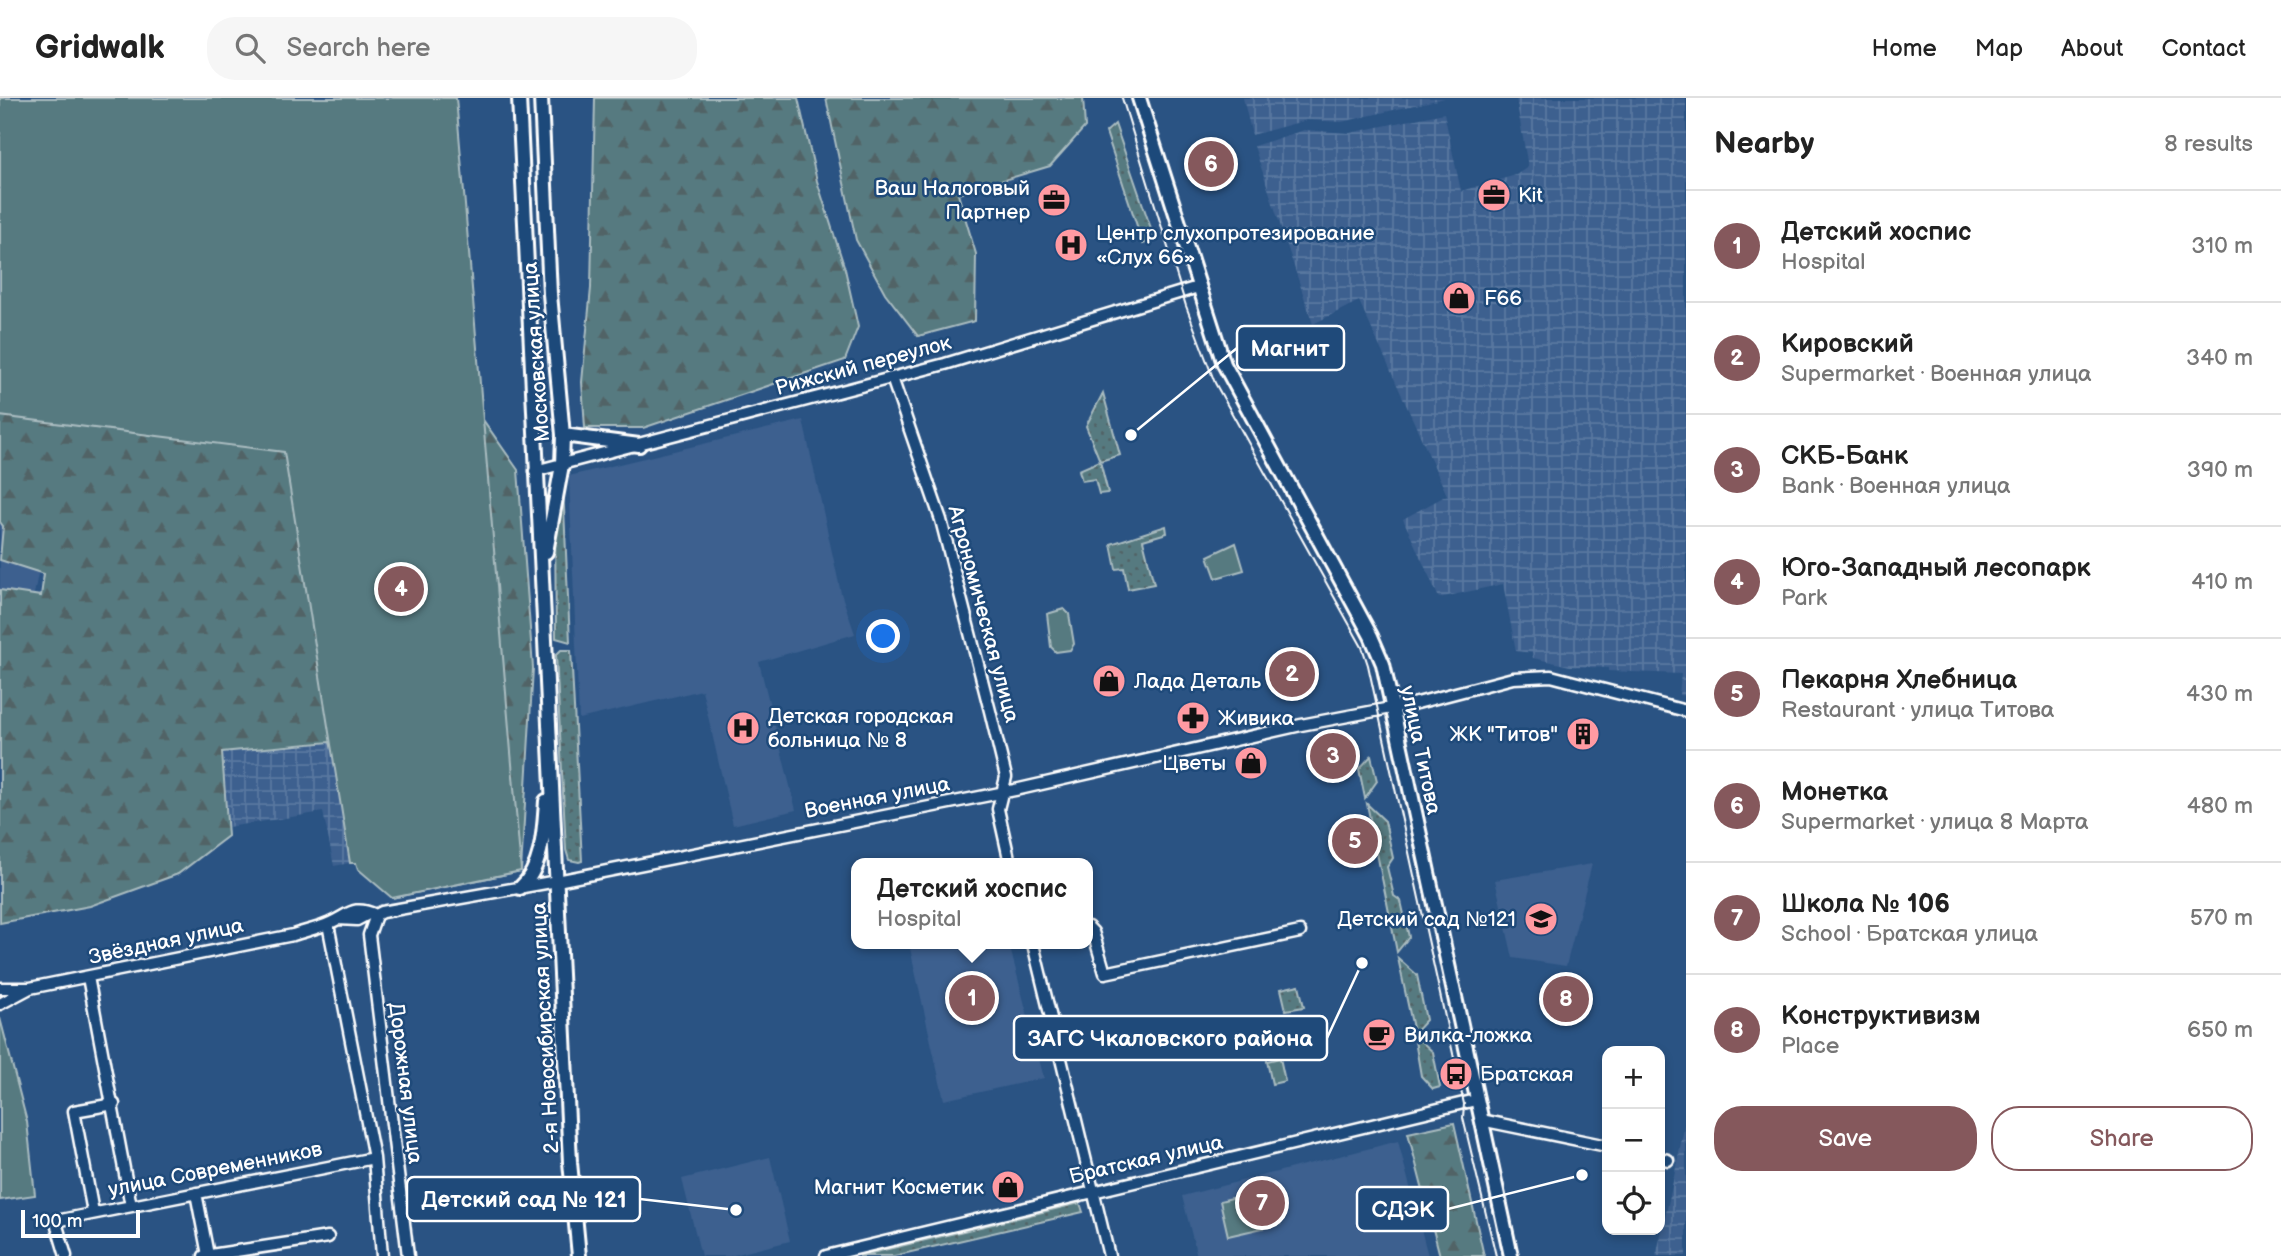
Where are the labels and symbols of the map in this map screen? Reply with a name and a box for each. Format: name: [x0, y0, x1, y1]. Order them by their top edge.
pin: 6: [1188, 138, 1234, 190]
place label: Ваш Налоговый Партнер: [875, 176, 1030, 225]
office icon: Kit: [1475, 176, 1513, 214]
office icon: Ваш Налоговый Партнер: [1035, 181, 1073, 219]
place label: Kit: [1518, 183, 1543, 208]
place label: Центр слухопротезирование «Слух 66»: [1096, 221, 1375, 270]
hospital icon: Центр слухопротезирование «Слух 66»: [1052, 226, 1090, 264]
street label: Московская улица: [518, 260, 555, 443]
shop icon: F66: [1440, 279, 1478, 317]
place label: F66: [1484, 286, 1522, 311]
callout: Магнит: [1237, 326, 1344, 370]
street label: Рижский переулок: [772, 330, 954, 401]
text: Магнит: [1250, 335, 1330, 363]
street label: Агрономическая улица: [942, 502, 1025, 726]
pin: 4: [378, 563, 424, 615]
your location: [866, 619, 900, 653]
pin: 2: [1269, 648, 1315, 700]
shop icon: Лада Деталь: [1090, 662, 1128, 700]
place label: Лада Деталь: [1133, 669, 1262, 694]
street label: улица Титова: [1395, 683, 1447, 818]
pharmacy icon: Живика: [1174, 699, 1212, 737]
place label: Детская городская больница № 8: [768, 704, 954, 753]
place label: Живика: [1218, 706, 1295, 731]
hospital icon: Детская городская больница № 8: [724, 709, 762, 747]
building icon: ЖК "Титов": [1564, 715, 1602, 753]
place label: ЖК "Титов": [1450, 722, 1558, 747]
pin: 3: [1310, 730, 1356, 782]
shop icon: Цветы: [1232, 744, 1270, 782]
place label: Цветы: [1162, 751, 1226, 776]
street label: Военная улица: [802, 771, 953, 824]
pin: 5: [1332, 815, 1378, 867]
school or university icon: Детский сад №121: [1522, 900, 1560, 938]
street label: 2-я Новосибирская улица: [526, 901, 565, 1154]
place label: Детский сад №121: [1337, 907, 1516, 932]
street label: Звёздная улица: [87, 913, 246, 970]
pin: 1: [949, 972, 995, 1024]
pin: 8: [1543, 973, 1589, 1025]
street label: Дорожная улица: [383, 1001, 428, 1166]
callout: ЗАГС Чкаловского района: [1014, 1016, 1327, 1060]
cafe icon: Вилка-ложка: [1360, 1016, 1398, 1054]
place label: Вилка-ложка: [1404, 1023, 1533, 1048]
text: ЗАГС Чкаловского района: [1027, 1025, 1313, 1053]
bus stop icon: Братская: [1437, 1055, 1475, 1093]
place label: Братская: [1480, 1062, 1573, 1087]
street label: Братская улица: [1067, 1130, 1226, 1189]
street label: улица Современников: [106, 1136, 324, 1202]
shop icon: Магнит Косметик: [989, 1168, 1027, 1206]
place label: Магнит Косметик: [814, 1175, 984, 1200]
callout: Детский сад № 121: [407, 1177, 640, 1221]
pin: 7: [1239, 1177, 1285, 1229]
text: Детский сад № 121: [421, 1186, 627, 1214]
callout: СДЭК: [1357, 1187, 1448, 1231]
text: СДЭК: [1372, 1196, 1435, 1224]
scale bar: [21, 1207, 140, 1239]

